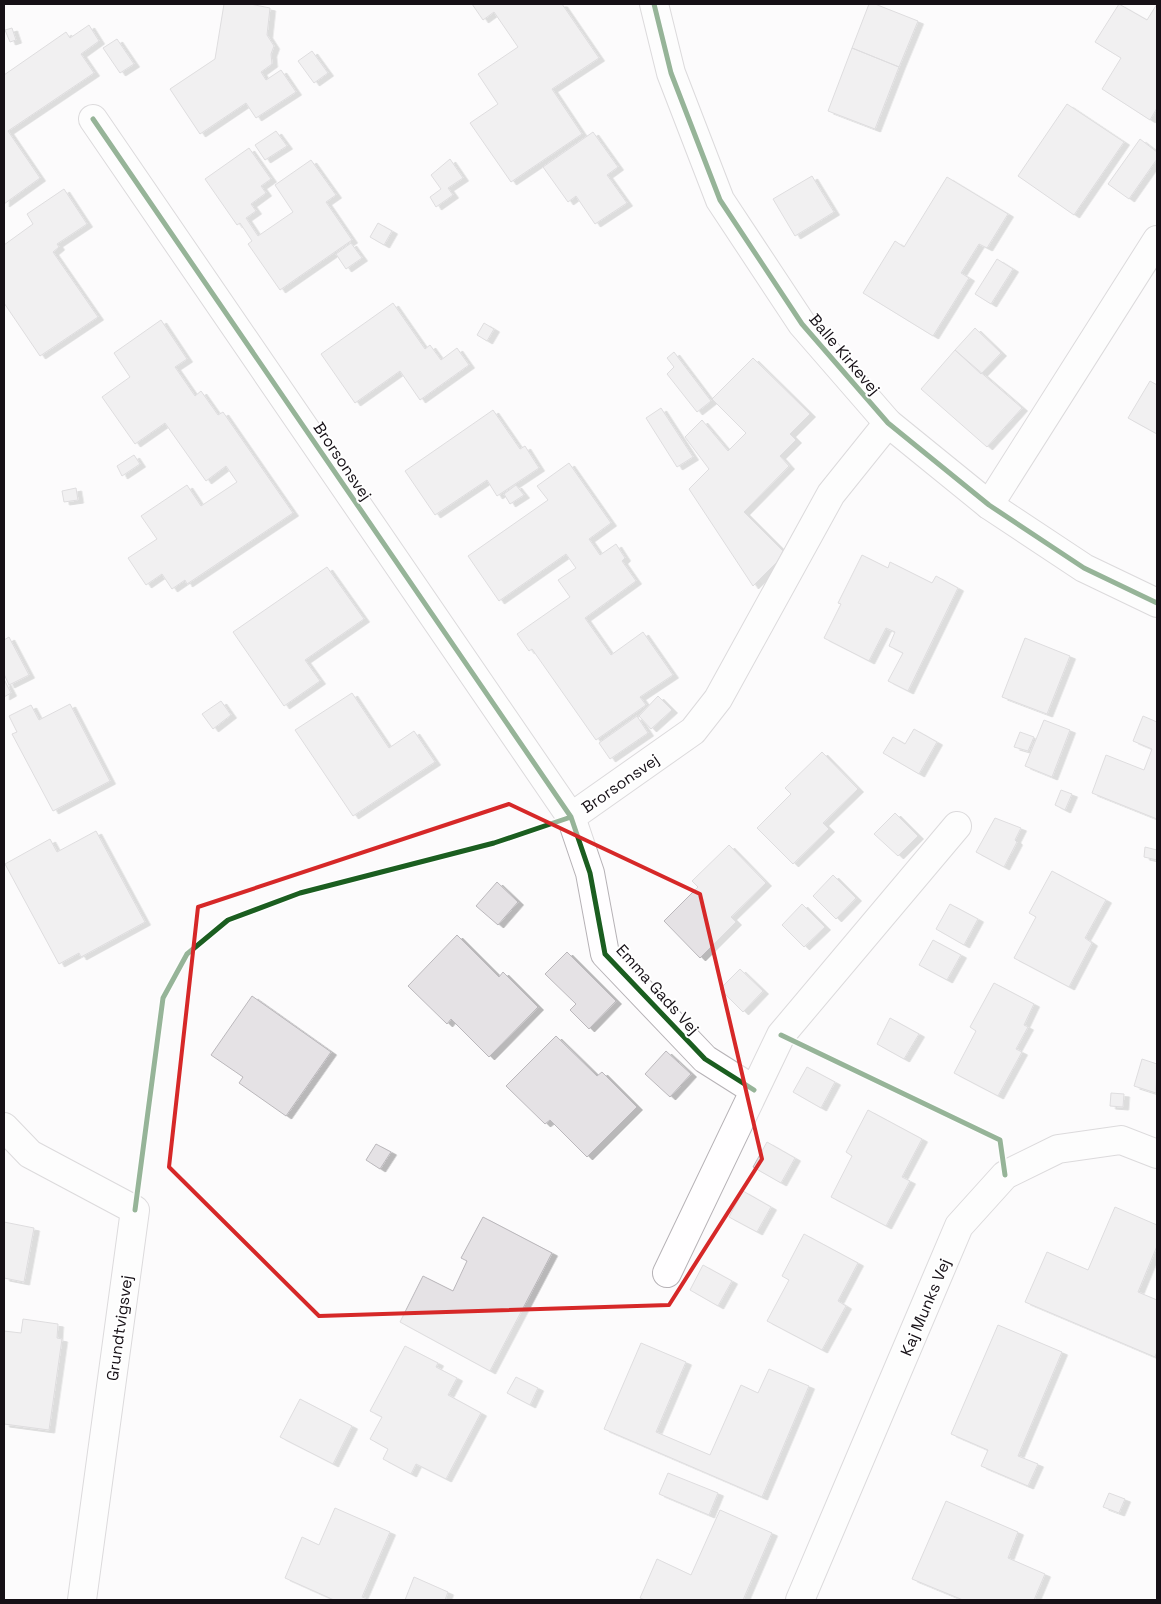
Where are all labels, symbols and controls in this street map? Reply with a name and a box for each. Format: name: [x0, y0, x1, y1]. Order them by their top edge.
street label: Balle Kirkevej: [804, 309, 885, 399]
street label: Brorsonsvej: [309, 418, 376, 504]
street label: Brorsonsvej: [577, 749, 663, 818]
street label: Emma Gads Vej: [611, 940, 704, 1039]
street label: Kaj Munks Vej: [895, 1255, 955, 1359]
street label: Grundtvigsvej: [102, 1274, 137, 1382]

